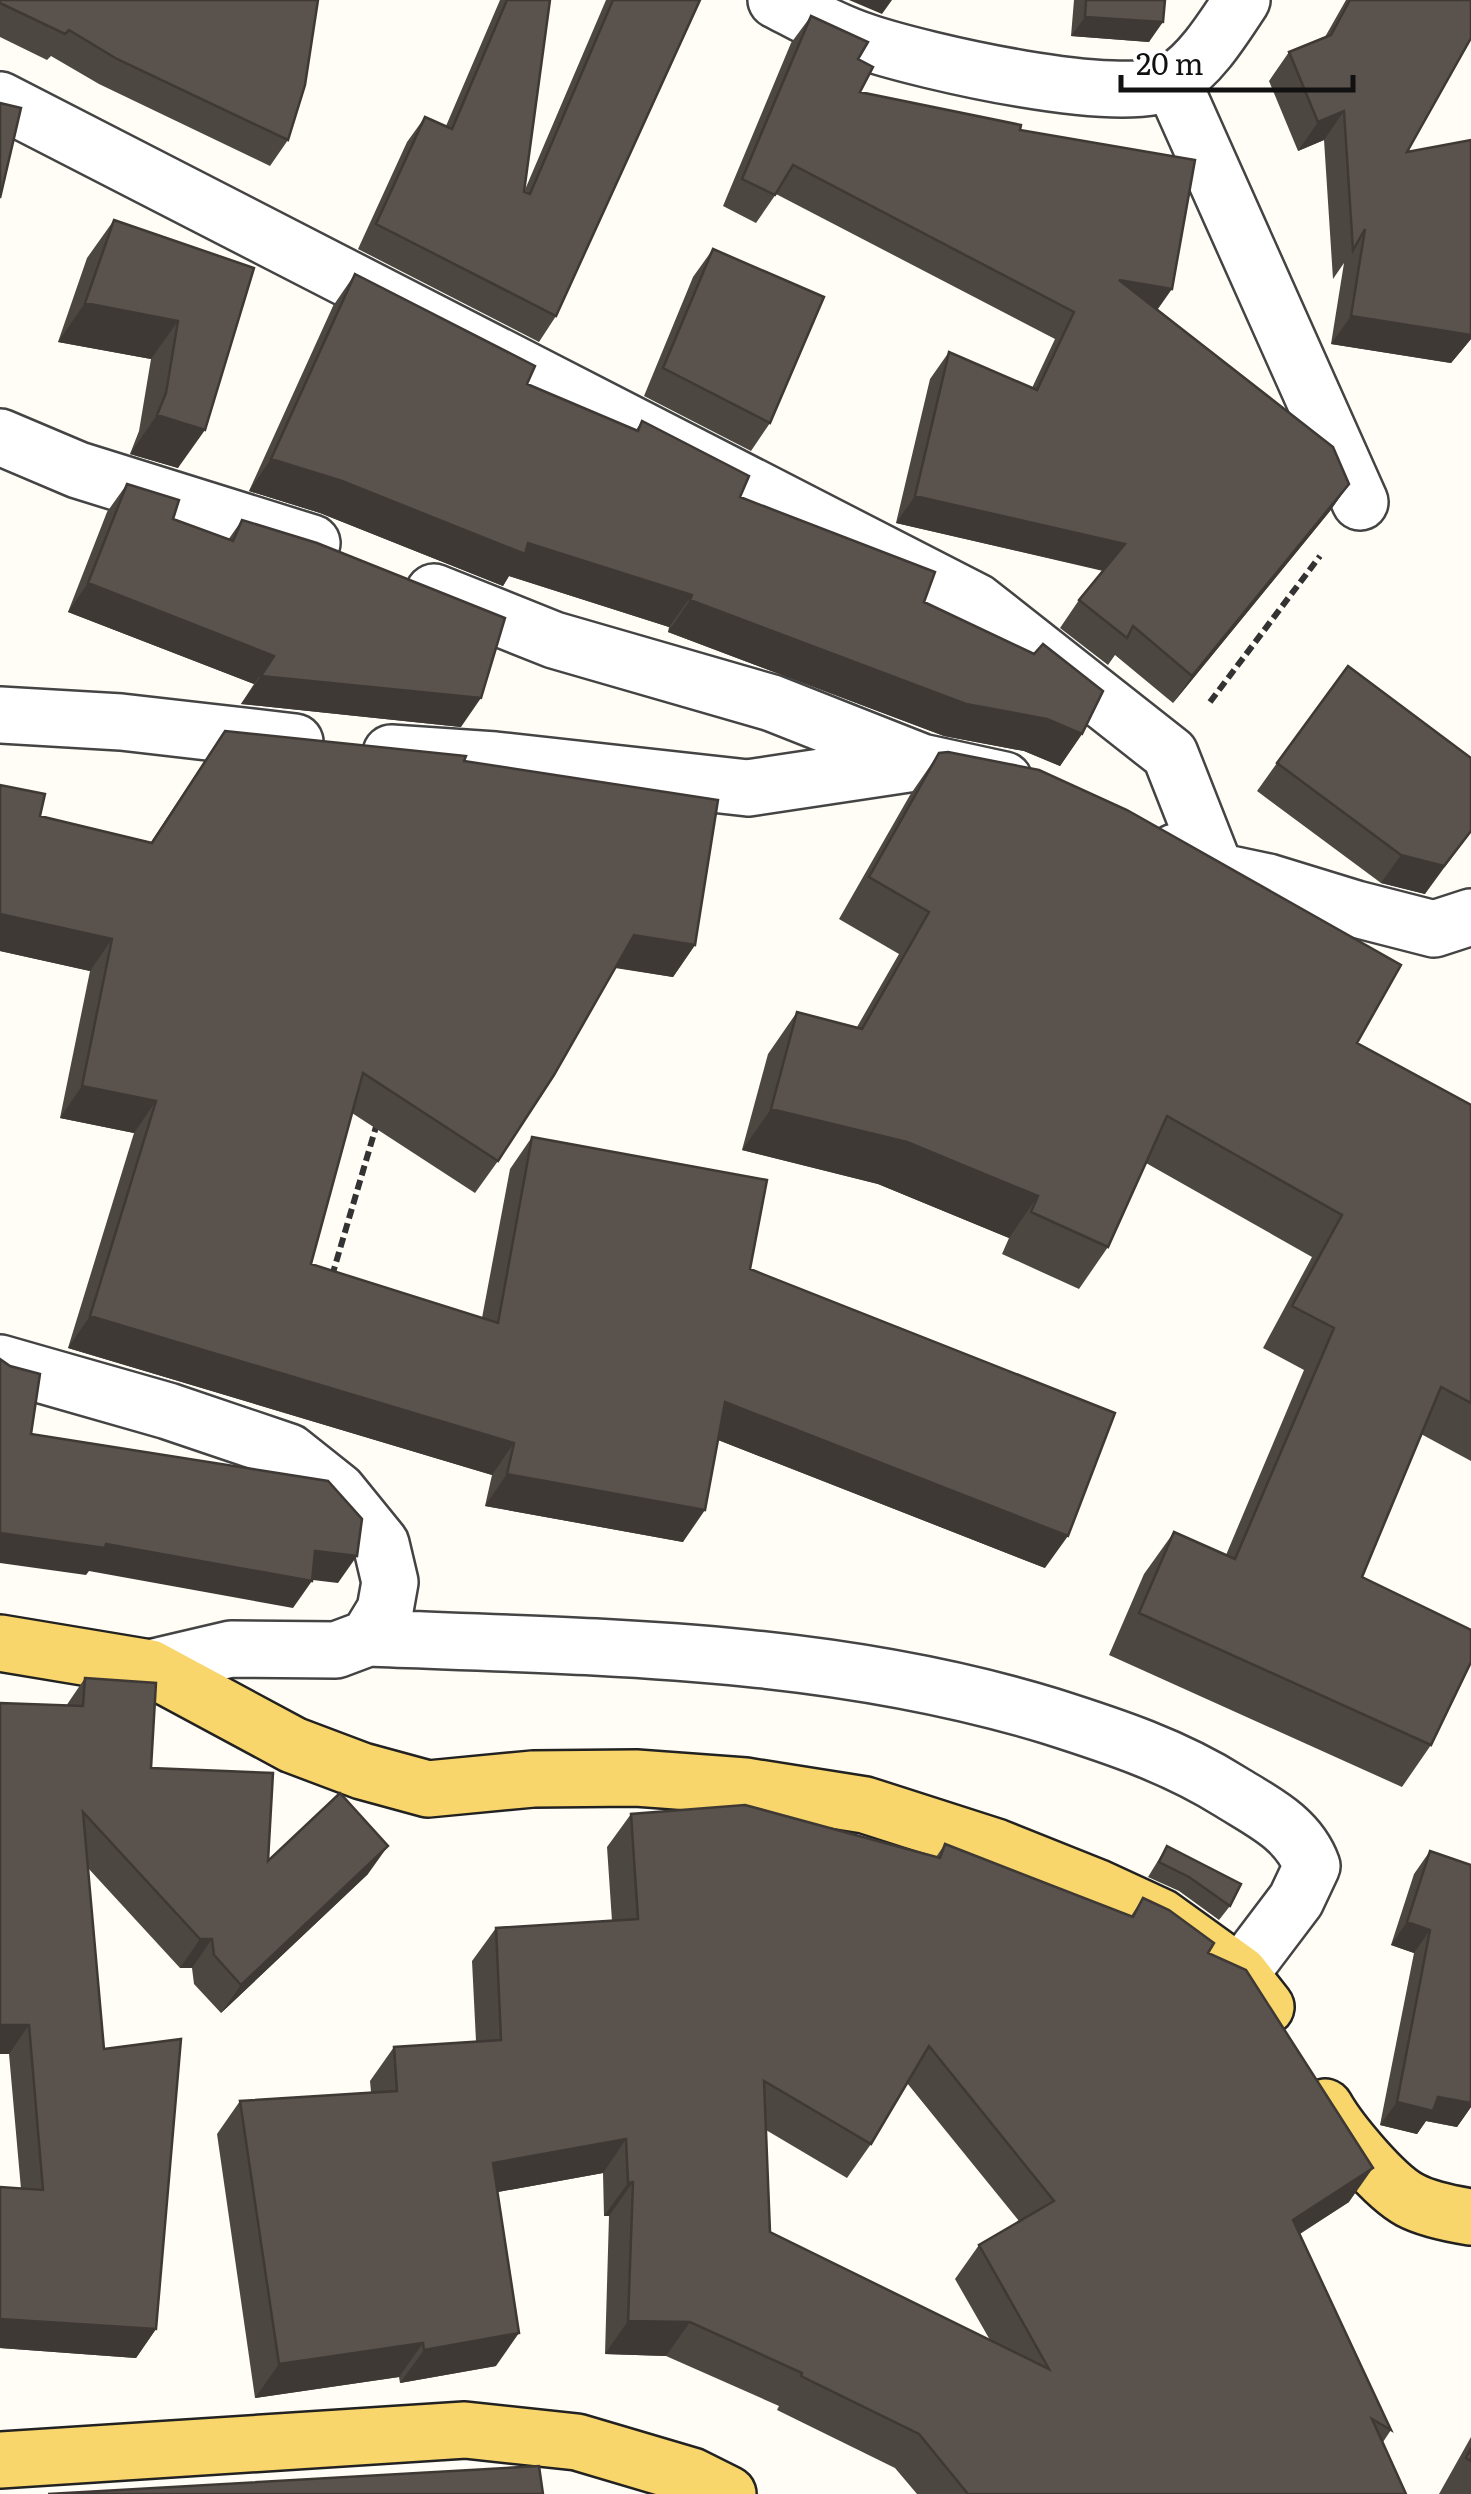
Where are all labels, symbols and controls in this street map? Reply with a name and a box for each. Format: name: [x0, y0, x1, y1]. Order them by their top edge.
scale bar: [1121, 30, 1354, 92]
text: 20 m: [1136, 40, 1204, 84]

